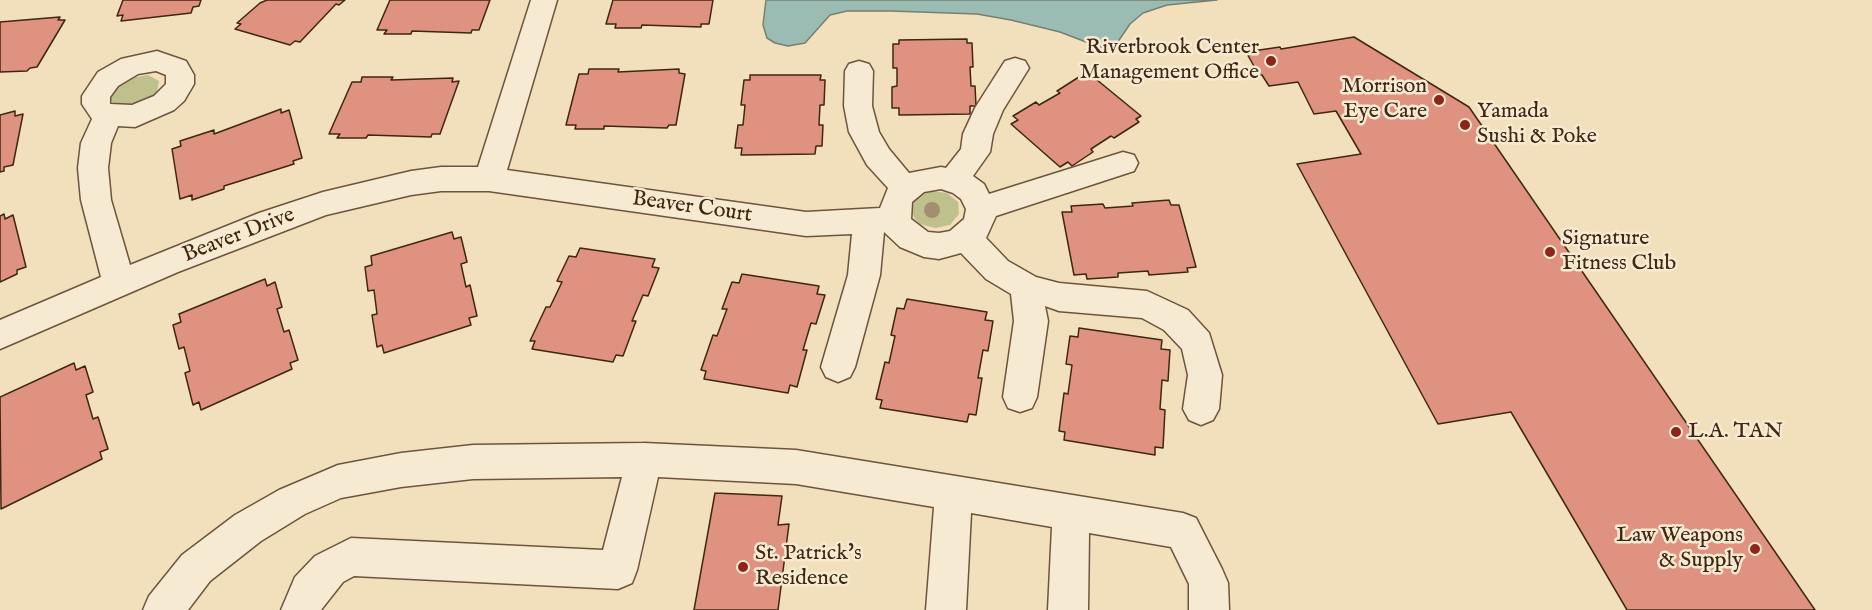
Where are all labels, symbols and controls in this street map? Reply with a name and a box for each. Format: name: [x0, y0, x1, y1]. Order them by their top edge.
place label: Riverbrook Center Management Office: [1080, 35, 1259, 86]
marker: Riverbrook Center Management Office: [1264, 54, 1278, 68]
place label: Morrison Eye Care: [1341, 74, 1427, 125]
marker: Morrison Eye Care: [1432, 93, 1446, 107]
place label: Yamada Sushi & Poke: [1477, 99, 1597, 150]
marker: Yamada Sushi & Poke: [1458, 118, 1472, 132]
street label: Beaver Court: [630, 187, 754, 229]
street label: Beaver Drive: [179, 203, 299, 269]
place label: Signature Fitness Club: [1562, 226, 1676, 278]
marker: Signature Fitness Club: [1543, 245, 1557, 259]
place label: L.A. TAN: [1688, 419, 1783, 445]
marker: L.A. TAN: [1669, 425, 1683, 439]
place label: Law Weapons & Supply: [1616, 523, 1743, 574]
place label: St. Patrick's Residence: [755, 541, 862, 592]
marker: Law Weapons & Supply: [1748, 542, 1762, 556]
marker: St. Patrick's Residence: [736, 560, 750, 574]

